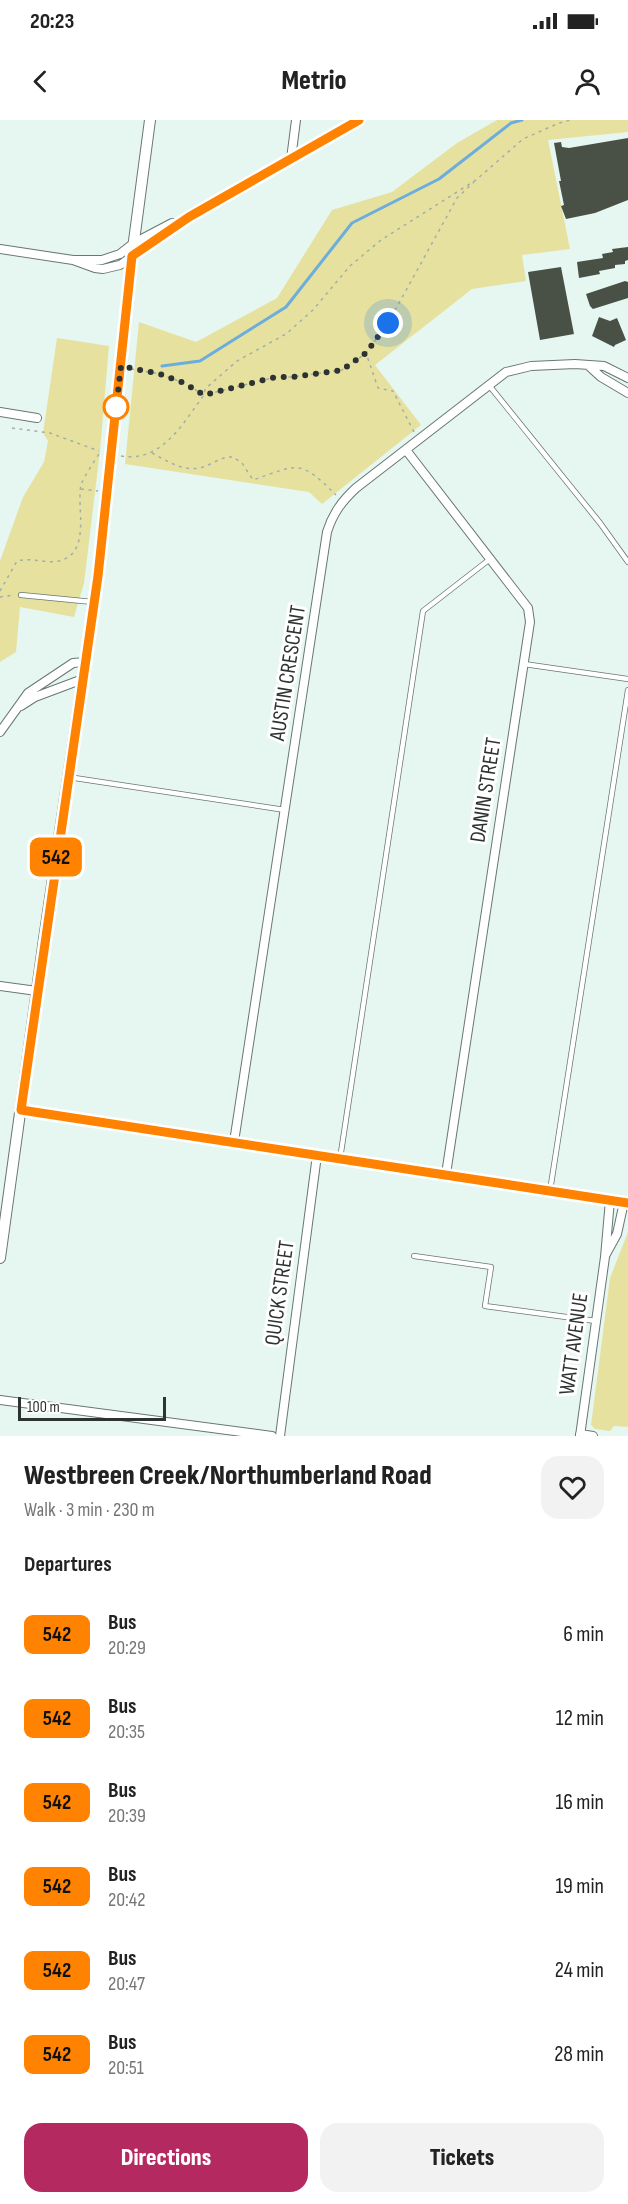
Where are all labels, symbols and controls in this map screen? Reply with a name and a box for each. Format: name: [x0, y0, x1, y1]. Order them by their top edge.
text: 20:23: [30, 8, 74, 35]
icon: back: [24, 65, 57, 98]
text: Metrio: [282, 65, 346, 97]
icon: person: [571, 65, 604, 98]
your location: [373, 308, 403, 338]
unlabelled marker: [103, 394, 129, 420]
street label: AUSTIN CRESCENT: [264, 603, 312, 744]
street label: DANIN STREET: [464, 736, 508, 844]
line badge: 542: [22, 838, 91, 876]
text: 542: [42, 845, 70, 870]
street label: QUICK STREET: [259, 1239, 301, 1347]
street label: WATT AVENUE: [553, 1291, 595, 1397]
scale bar: [18, 1394, 166, 1422]
text: 100 m: [27, 1398, 60, 1417]
button: heart: [541, 1456, 604, 1519]
text: Westbreen Creek/Northumberland Road: [24, 1459, 432, 1492]
text: Walk · 3 min · 230 m: [24, 1498, 155, 1522]
text: Departures: [24, 1551, 112, 1578]
text: Bus: [108, 1609, 137, 1636]
text: 6 min: [563, 1621, 604, 1648]
text: 542: [43, 1622, 71, 1647]
text: 20:29: [108, 1636, 146, 1660]
text: Bus: [108, 1693, 137, 1720]
text: 12 min: [556, 1705, 604, 1732]
text: 542: [43, 1706, 71, 1731]
text: 20:35: [108, 1720, 145, 1744]
text: Bus: [108, 1777, 137, 1804]
text: 16 min: [556, 1789, 604, 1816]
text: 542: [43, 1790, 71, 1815]
text: 20:39: [108, 1804, 146, 1828]
text: Bus: [108, 1861, 137, 1888]
text: 19 min: [555, 1873, 604, 1900]
text: 542: [43, 1874, 71, 1899]
text: 20:42: [108, 1888, 145, 1912]
text: Bus: [108, 1945, 137, 1972]
text: 24 min: [555, 1957, 604, 1984]
text: 542: [43, 1958, 71, 1983]
text: 20:47: [108, 1972, 145, 1996]
text: Bus: [108, 2029, 137, 2056]
text: 28 min: [554, 2041, 604, 2068]
text: 542: [43, 2042, 71, 2067]
text: 20:51: [108, 2056, 144, 2080]
button: Directions: [24, 2123, 308, 2192]
button: Tickets: [320, 2123, 604, 2192]

